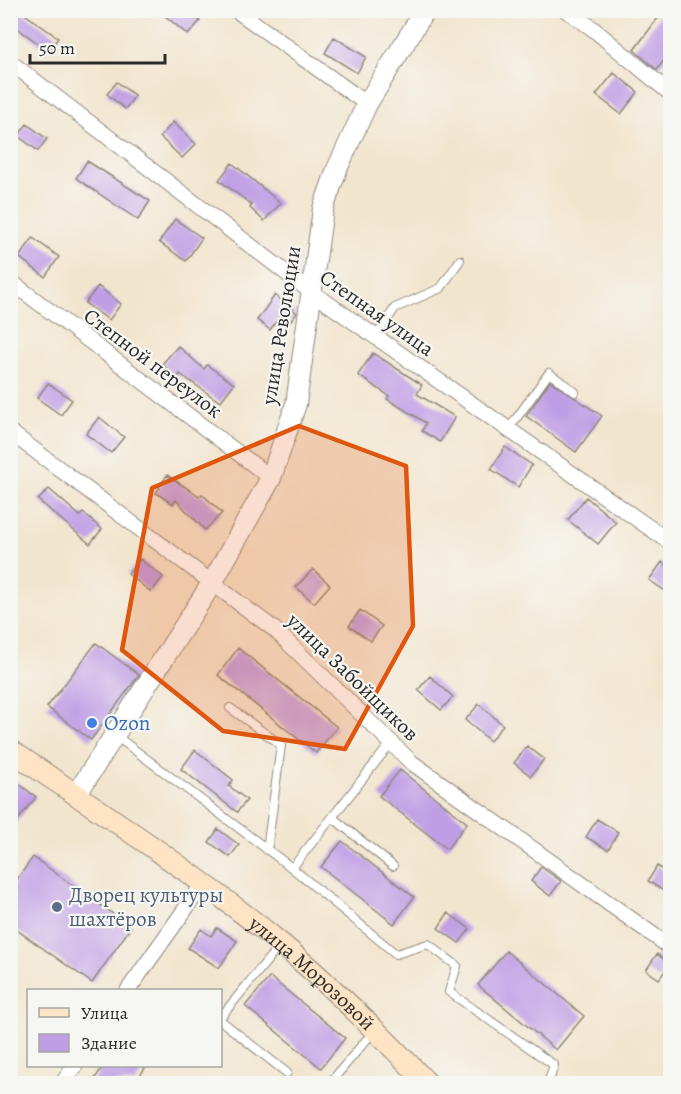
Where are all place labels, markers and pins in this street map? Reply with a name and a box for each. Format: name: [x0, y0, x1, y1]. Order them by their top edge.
place label: Ozon: [104, 709, 150, 737]
marker: Ozon: [85, 716, 99, 730]
place label: Дворец культуры шахтёров: [69, 881, 223, 933]
marker: Дворец культуры шахтёров: [50, 900, 64, 914]

